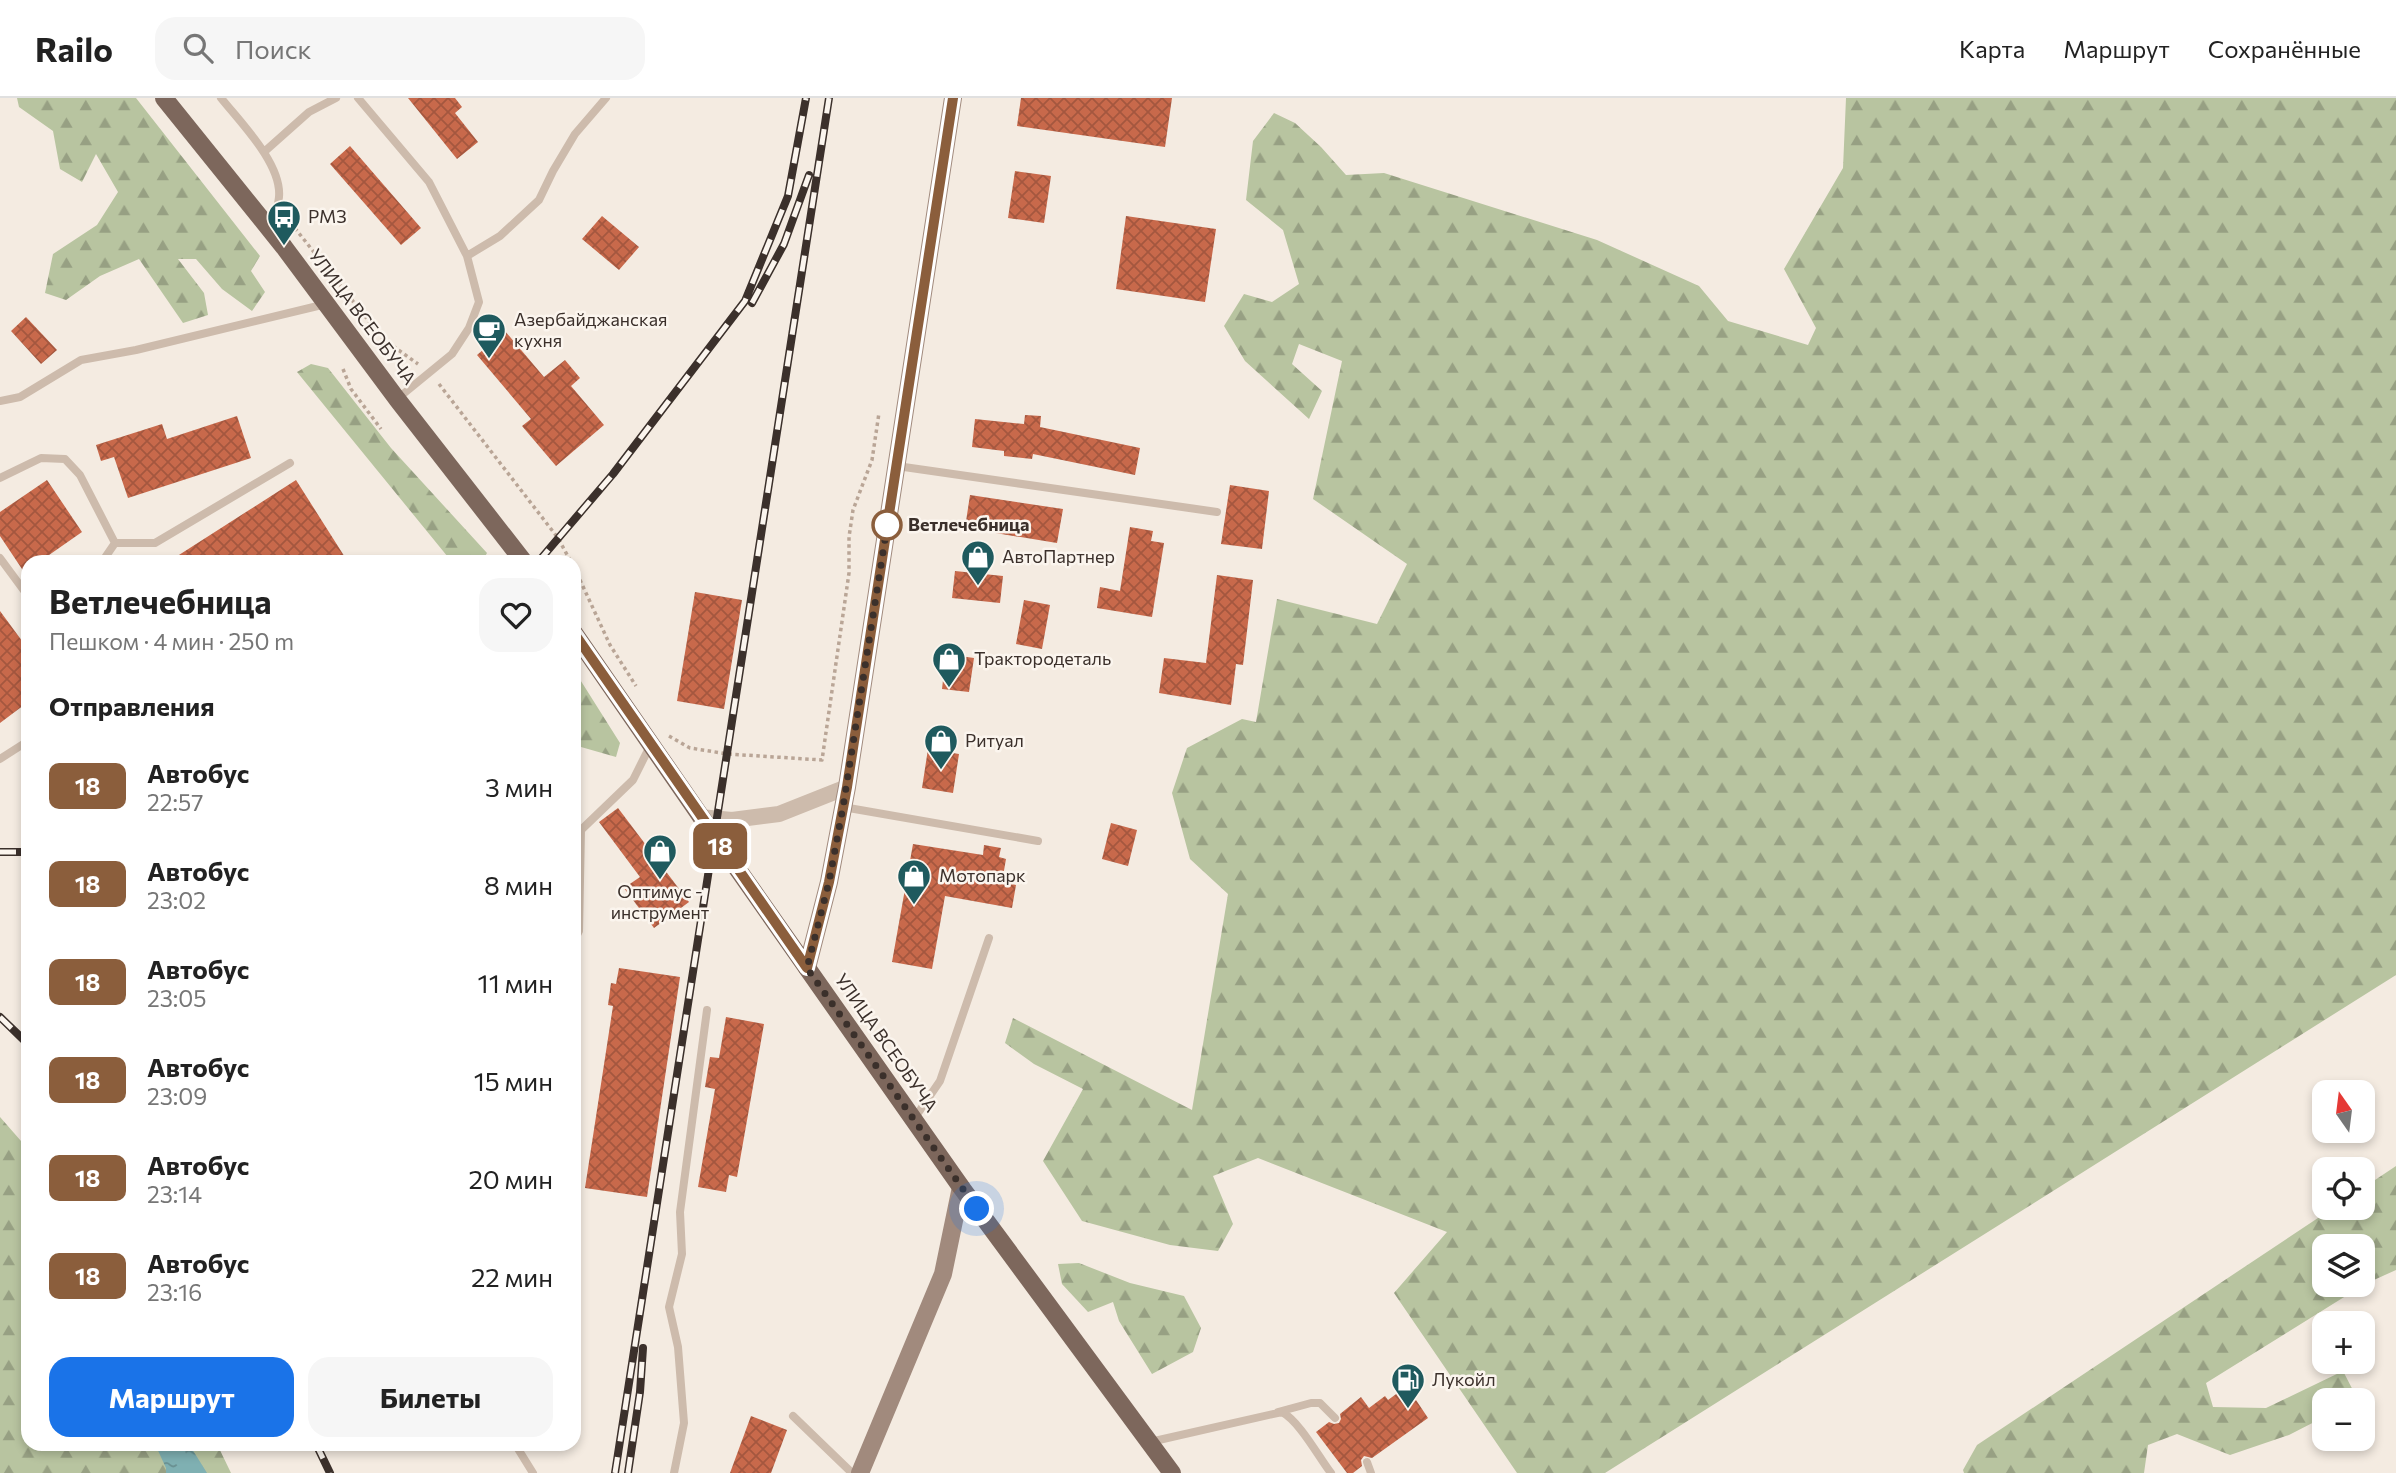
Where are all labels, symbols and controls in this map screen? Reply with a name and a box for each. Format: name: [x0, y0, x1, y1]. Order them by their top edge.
search box: [155, 17, 645, 80]
text: Railo: [35, 28, 113, 69]
icon: search: [179, 29, 217, 67]
text: Поиск: [235, 33, 312, 64]
text: Карта: [1959, 34, 2025, 63]
text: Маршрут: [2063, 34, 2170, 63]
text: Сохранённые: [2208, 34, 2361, 63]
bus stop icon: РМЗ: [265, 198, 303, 247]
place label: РМЗ: [308, 205, 347, 227]
street label: УЛИЦА ВСЕОБУЧА: [305, 244, 421, 389]
place label: Азербайджанская кухня: [514, 308, 667, 351]
cafe icon: Азербайджанская кухня: [470, 311, 508, 360]
marker: Ветлечебница: [872, 510, 902, 540]
place label: Ветлечебница: [908, 513, 1029, 535]
shop icon: АвтоПартнер: [959, 538, 997, 587]
place label: АвтоПартнер: [1002, 545, 1115, 567]
button: heart: [479, 578, 553, 652]
text: Ветлечебница: [49, 580, 272, 621]
text: Пешком · 4 мин · 250 m: [49, 627, 294, 655]
shop icon: Трактородеталь: [930, 640, 968, 689]
place label: Трактородеталь: [974, 647, 1111, 669]
text: Отправления: [49, 690, 215, 721]
shop icon: Ритуал: [922, 722, 960, 771]
place label: Ритуал: [965, 729, 1024, 751]
text: Автобус: [147, 757, 249, 788]
text: 18: [75, 771, 100, 800]
text: 3 мин: [485, 771, 553, 802]
text: 22:57: [147, 788, 203, 816]
line badge: 18: [688, 823, 752, 869]
text: 18: [707, 831, 733, 860]
shop icon: Оптимус - инструмент: [641, 832, 679, 881]
text: Автобус: [147, 855, 249, 886]
shop icon: Мотопарк: [895, 857, 933, 906]
place label: Мотопарк: [939, 864, 1026, 886]
text: 18: [75, 869, 100, 898]
text: 8 мин: [484, 869, 553, 900]
place label: Оптимус - инструмент: [611, 880, 710, 923]
text: 23:02: [147, 886, 206, 914]
text: Автобус: [147, 953, 249, 984]
text: 18: [75, 967, 100, 996]
text: 11 мин: [478, 967, 553, 998]
street label: УЛИЦА ВСЕОБУЧА: [831, 969, 943, 1116]
text: 23:05: [147, 984, 207, 1012]
text: Автобус: [147, 1051, 249, 1082]
text: 18: [75, 1065, 100, 1094]
text: 15 мин: [474, 1065, 553, 1096]
north arrow: [2312, 1080, 2375, 1143]
map controls: [2312, 1080, 2375, 1451]
text: 23:09: [147, 1082, 207, 1110]
text: Автобус: [147, 1149, 249, 1180]
button: locate: [2312, 1157, 2375, 1220]
text: 18: [75, 1163, 100, 1192]
text: 20 мин: [468, 1163, 553, 1194]
text: 23:14: [147, 1180, 202, 1208]
your location: [959, 1191, 994, 1226]
button: layers: [2312, 1234, 2375, 1297]
text: Автобус: [147, 1247, 249, 1278]
text: 18: [75, 1261, 100, 1290]
text: 22 мин: [471, 1261, 553, 1292]
text: 23:16: [147, 1278, 202, 1306]
button: +: [2312, 1311, 2375, 1374]
button: Маршрут: [49, 1357, 294, 1437]
button: Билеты: [308, 1357, 553, 1437]
fuel station icon: Лукойл: [1389, 1361, 1427, 1410]
place label: Лукойл: [1432, 1368, 1496, 1390]
button: −: [2312, 1388, 2375, 1451]

